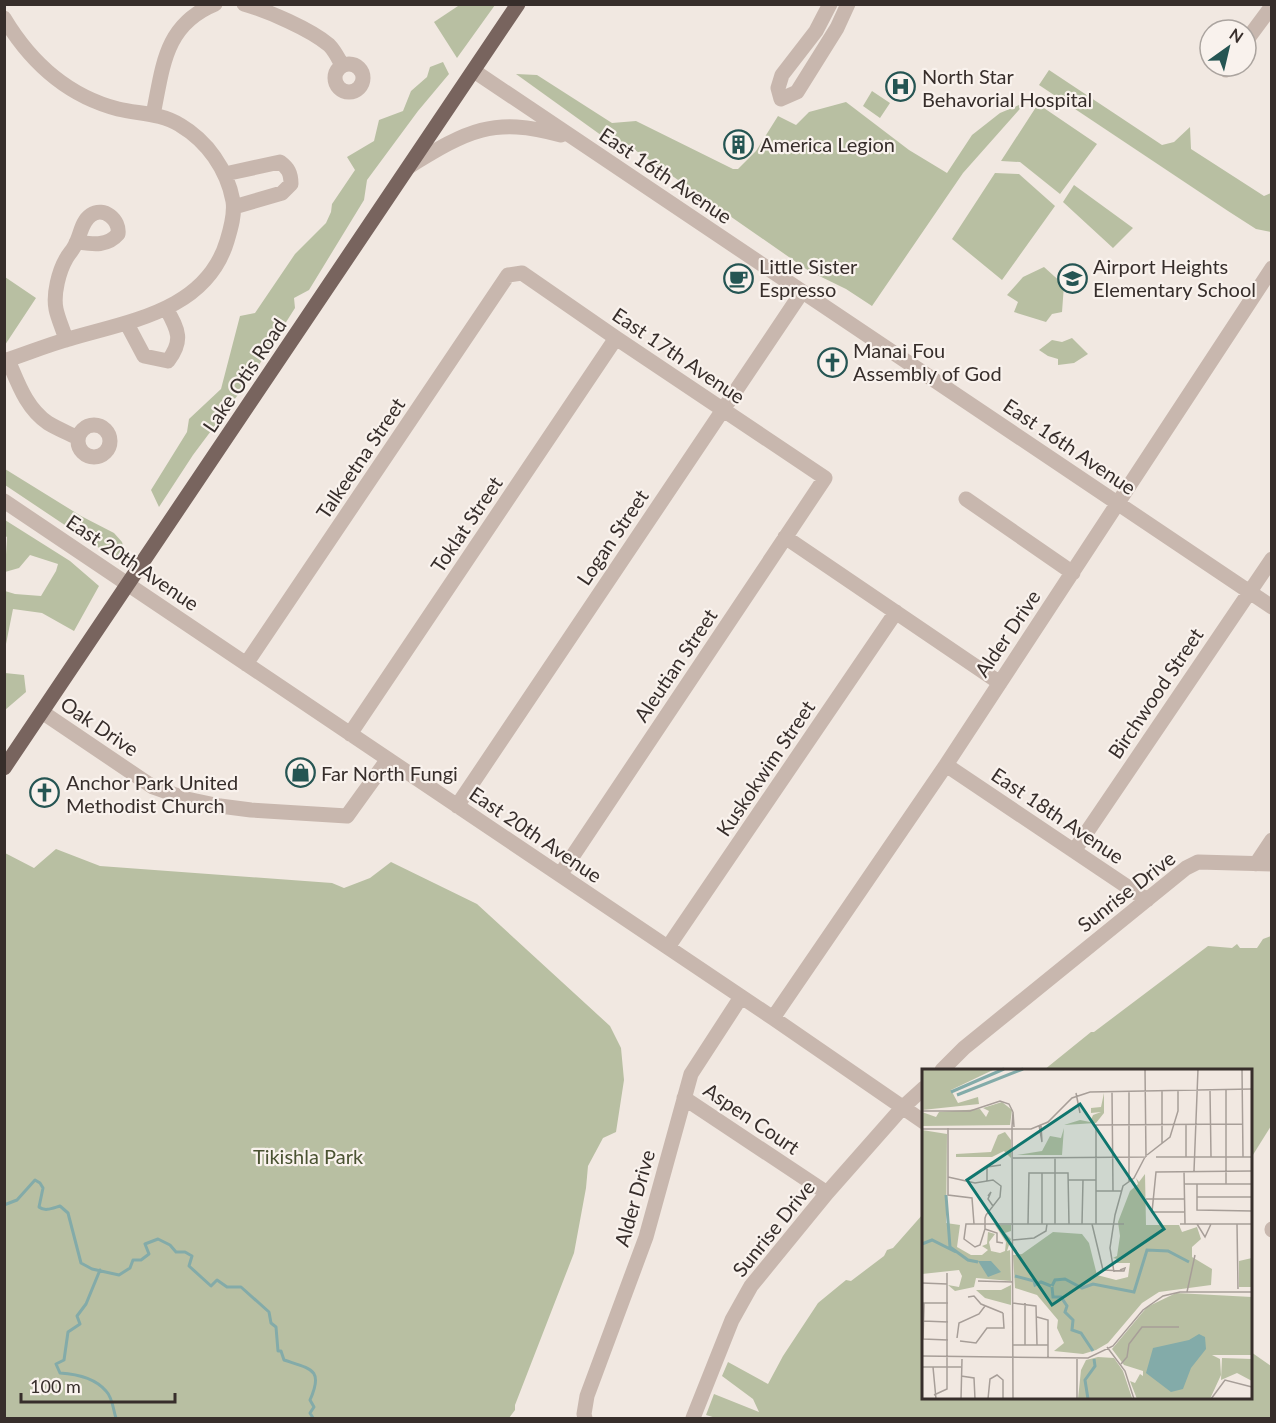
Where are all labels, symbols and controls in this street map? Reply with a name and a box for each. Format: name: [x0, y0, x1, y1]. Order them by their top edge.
north arrow: [1198, 18, 1258, 78]
text: N: [1226, 24, 1247, 46]
place label: North Star Behavorial Hospital: [922, 64, 1092, 111]
hospital icon: North Star Behavorial Hospital: [885, 71, 917, 103]
street label: East 16th Avenue: [595, 122, 737, 228]
building icon: America Legion: [723, 128, 755, 160]
place label: America Legion: [760, 132, 895, 156]
place label: Little Sister Espresso: [759, 254, 858, 301]
place label: Airport Heights Elementary School: [1093, 254, 1256, 301]
cafe icon: Little Sister Espresso: [722, 262, 754, 294]
school or university icon: Airport Heights Elementary School: [1056, 262, 1088, 294]
street label: East 17th Avenue: [608, 302, 750, 408]
street label: Lake Otis Road: [197, 314, 291, 436]
place label: Manai Fou Assembly of God: [853, 338, 1002, 385]
church icon: Manai Fou Assembly of God: [816, 346, 848, 378]
street label: Talkeetna Street: [311, 393, 409, 523]
street label: East 16th Avenue: [999, 393, 1141, 499]
street label: Toklat Street: [425, 472, 507, 576]
street label: Logan Street: [571, 485, 653, 589]
street label: East 20th Avenue: [62, 509, 204, 615]
street label: Alder Drive: [969, 585, 1045, 681]
street label: Aleutian Street: [628, 604, 722, 726]
street label: Birchwood Street: [1102, 623, 1208, 763]
street label: Oak Drive: [57, 691, 143, 761]
street label: Kuskokwim Street: [711, 696, 819, 840]
shop icon: Far North Fungi: [284, 757, 316, 789]
place label: Far North Fungi: [321, 761, 458, 785]
street label: East 18th Avenue: [987, 762, 1129, 868]
place label: Anchor Park United Methodist Church: [66, 770, 238, 817]
church icon: Anchor Park United Methodist Church: [29, 777, 61, 809]
street label: East 20th Avenue: [465, 781, 607, 887]
street label: Sunrise Drive: [1072, 846, 1180, 936]
inset map: [922, 1069, 1252, 1399]
street label: Aspen Court: [700, 1077, 804, 1159]
park label: Tikishla Park: [253, 1144, 364, 1168]
street label: Alder Drive: [609, 1147, 659, 1249]
street label: Sunrise Drive: [727, 1175, 819, 1281]
scale bar: [21, 1366, 176, 1404]
text: 100 m: [30, 1375, 81, 1397]

